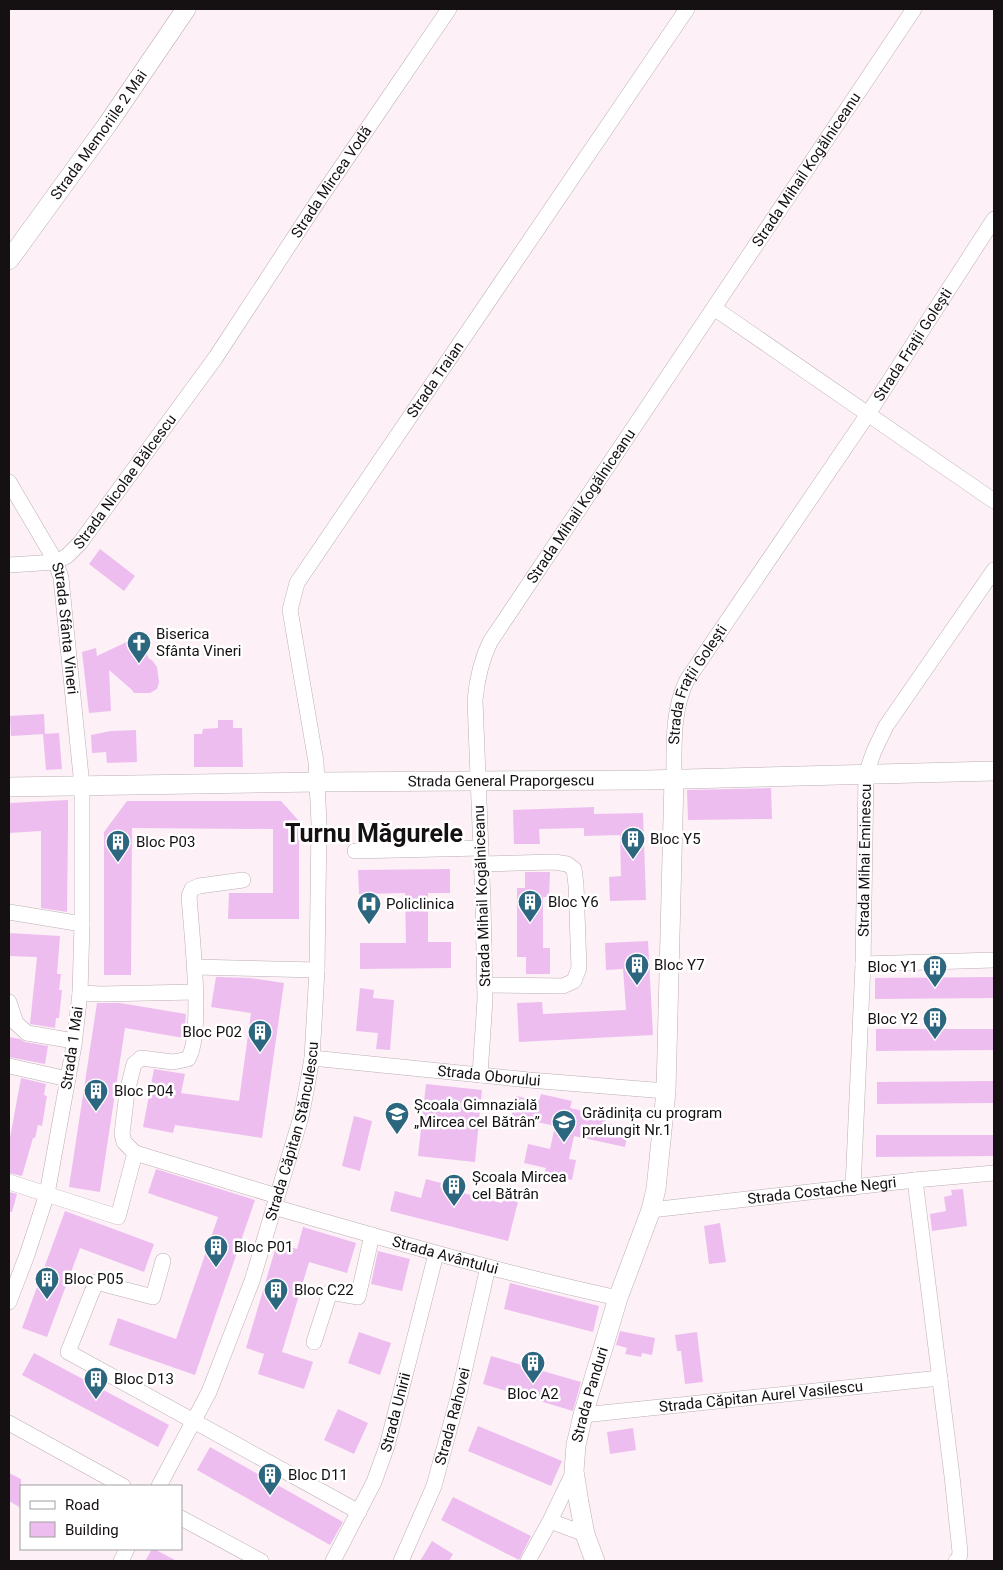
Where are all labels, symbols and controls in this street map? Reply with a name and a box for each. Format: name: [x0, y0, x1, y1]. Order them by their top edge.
street label: Strada Memoriile 2 Mai: [47, 67, 151, 203]
street label: Strada Mihail Kogălniceanu: [748, 89, 864, 250]
street label: Strada Mircea Vodă: [287, 123, 375, 241]
street label: Strada Frații Golești: [870, 285, 956, 405]
street label: Strada Traian: [403, 338, 468, 421]
street label: Strada Nicolae Bălcescu: [70, 411, 180, 553]
street label: Strada Mihail Kogălniceanu: [523, 426, 639, 587]
street label: Strada Sfânta Vineri: [48, 560, 82, 695]
street label: Strada Frații Golești: [665, 621, 731, 745]
place label: Biserica Sfânta Vineri: [156, 625, 242, 660]
church icon: Biserica Sfânta Vineri: [126, 630, 152, 664]
street label: Strada General Praporgescu: [408, 771, 594, 790]
street label: Strada Mihai Eminescu: [854, 783, 875, 937]
street label: Strada Mihail Kogălniceanu: [470, 805, 494, 987]
district label: Turnu Măgurele: [285, 819, 463, 848]
building icon: Bloc Y5: [620, 826, 646, 860]
building icon: Bloc P03: [105, 829, 131, 863]
place label: Bloc Y5: [650, 830, 701, 848]
place label: Bloc P03: [136, 833, 195, 851]
building icon: Bloc Y6: [517, 889, 543, 923]
hospital icon: Policlinica: [356, 891, 382, 925]
place label: Bloc Y6: [548, 893, 599, 911]
place label: Policlinica: [386, 895, 454, 913]
building icon: Bloc Y7: [624, 952, 650, 986]
building icon: Bloc Y1: [922, 954, 948, 988]
place label: Bloc Y7: [654, 956, 705, 974]
place label: Bloc Y1: [867, 958, 918, 976]
street label: Strada 1 Mai: [57, 1005, 87, 1091]
building icon: Bloc Y2: [922, 1006, 948, 1040]
place label: Bloc Y2: [867, 1010, 918, 1028]
building icon: Bloc P02: [247, 1019, 273, 1053]
place label: Bloc P02: [183, 1023, 242, 1041]
street label: Strada Căpitan Stănculescu: [262, 1041, 322, 1223]
street label: Strada Oborului: [437, 1062, 541, 1090]
building icon: Bloc P04: [83, 1078, 109, 1112]
place label: Bloc P04: [114, 1082, 174, 1100]
place label: Școala Gimnazială „Mircea cel Bătrân”: [414, 1096, 540, 1131]
school or university icon: Școala Gimnazială „Mircea cel Bătrân”: [384, 1101, 410, 1135]
place label: Grădinița cu program prelungit Nr.1: [582, 1104, 722, 1139]
school or university icon: Grădinița cu program prelungit Nr.1: [551, 1109, 577, 1143]
place label: Școala Mircea cel Bătrân: [472, 1168, 567, 1203]
building icon: Școala Mircea cel Bătrân: [441, 1173, 467, 1207]
street label: Strada Costache Negri: [746, 1173, 897, 1208]
street label: Strada Avântului: [390, 1232, 500, 1278]
building icon: Bloc P01: [203, 1234, 229, 1268]
place label: Bloc P01: [234, 1238, 293, 1256]
building icon: Bloc P05: [34, 1266, 60, 1300]
place label: Bloc P05: [64, 1270, 123, 1288]
building icon: Bloc C22: [263, 1277, 289, 1311]
place label: Bloc C22: [294, 1281, 354, 1299]
street label: Strada Panduri: [568, 1345, 612, 1444]
building icon: Bloc A2: [520, 1350, 546, 1384]
building icon: Bloc D13: [83, 1366, 109, 1400]
street label: Strada Rahovei: [431, 1366, 474, 1467]
place label: Bloc D13: [114, 1370, 174, 1388]
street label: Strada Unirii: [377, 1371, 414, 1455]
street label: Strada Căpitan Aurel Vasilescu: [658, 1377, 864, 1416]
place label: Bloc A2: [507, 1385, 559, 1403]
building icon: Bloc D11: [257, 1462, 283, 1496]
place label: Bloc D11: [288, 1466, 348, 1484]
legend: [20, 1485, 182, 1550]
text: Road: [65, 1496, 99, 1514]
text: Building: [65, 1521, 119, 1539]

